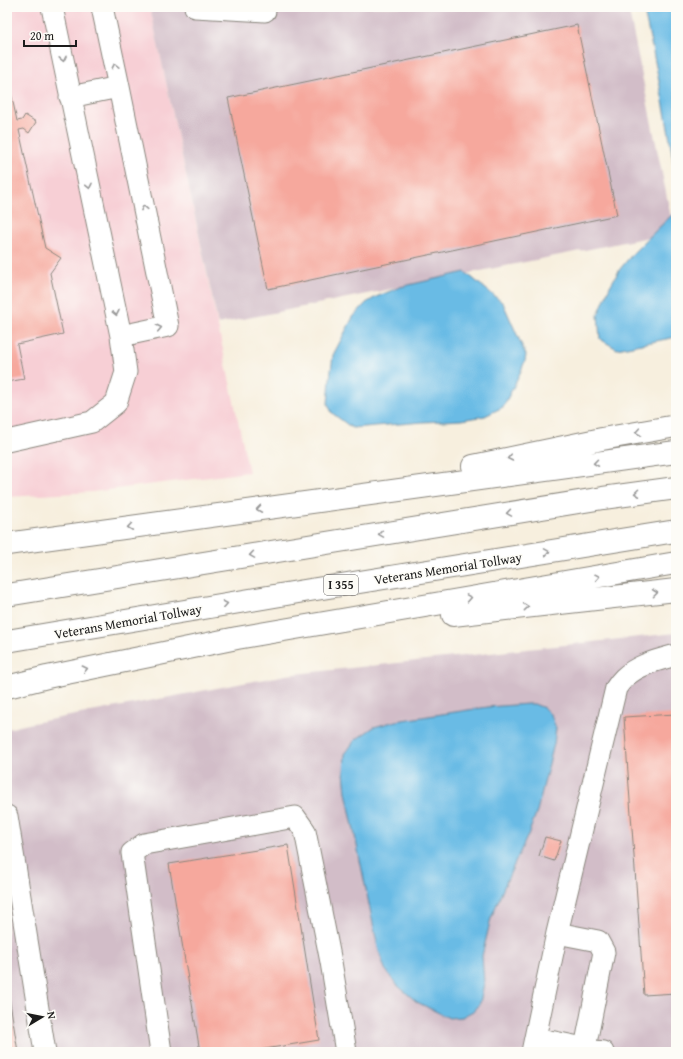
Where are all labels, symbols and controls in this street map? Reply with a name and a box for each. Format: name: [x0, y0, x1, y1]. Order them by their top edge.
scale bar: [24, 22, 76, 48]
text: 20 m: [30, 27, 54, 44]
one-way arrow: [58, 56, 66, 62]
one-way arrow: [111, 63, 119, 70]
one-way arrow: [85, 183, 93, 189]
one-way arrow: [140, 204, 148, 211]
one-way arrow: [111, 310, 119, 317]
one-way arrow: [156, 324, 162, 332]
one-way arrow: [634, 428, 641, 436]
one-way arrow: [507, 454, 513, 462]
one-way arrow: [593, 458, 599, 467]
one-way arrow: [634, 488, 640, 497]
one-way arrow: [256, 504, 262, 513]
one-way arrow: [506, 508, 512, 517]
one-way arrow: [127, 522, 133, 531]
one-way arrow: [377, 529, 384, 538]
street label: Veterans Memorial Tollway: [373, 547, 524, 590]
one-way arrow: [544, 548, 550, 557]
one-way arrow: [249, 550, 255, 559]
one-way arrow: [594, 573, 600, 581]
road number: I 355: [324, 575, 358, 595]
one-way arrow: [652, 589, 659, 598]
one-way arrow: [466, 595, 472, 603]
street label: Veterans Memorial Tollway: [53, 599, 204, 644]
one-way arrow: [222, 601, 228, 609]
one-way arrow: [523, 603, 529, 612]
one-way arrow: [82, 665, 88, 673]
north arrow: [22, 997, 62, 1037]
text: N: [43, 1010, 60, 1021]

